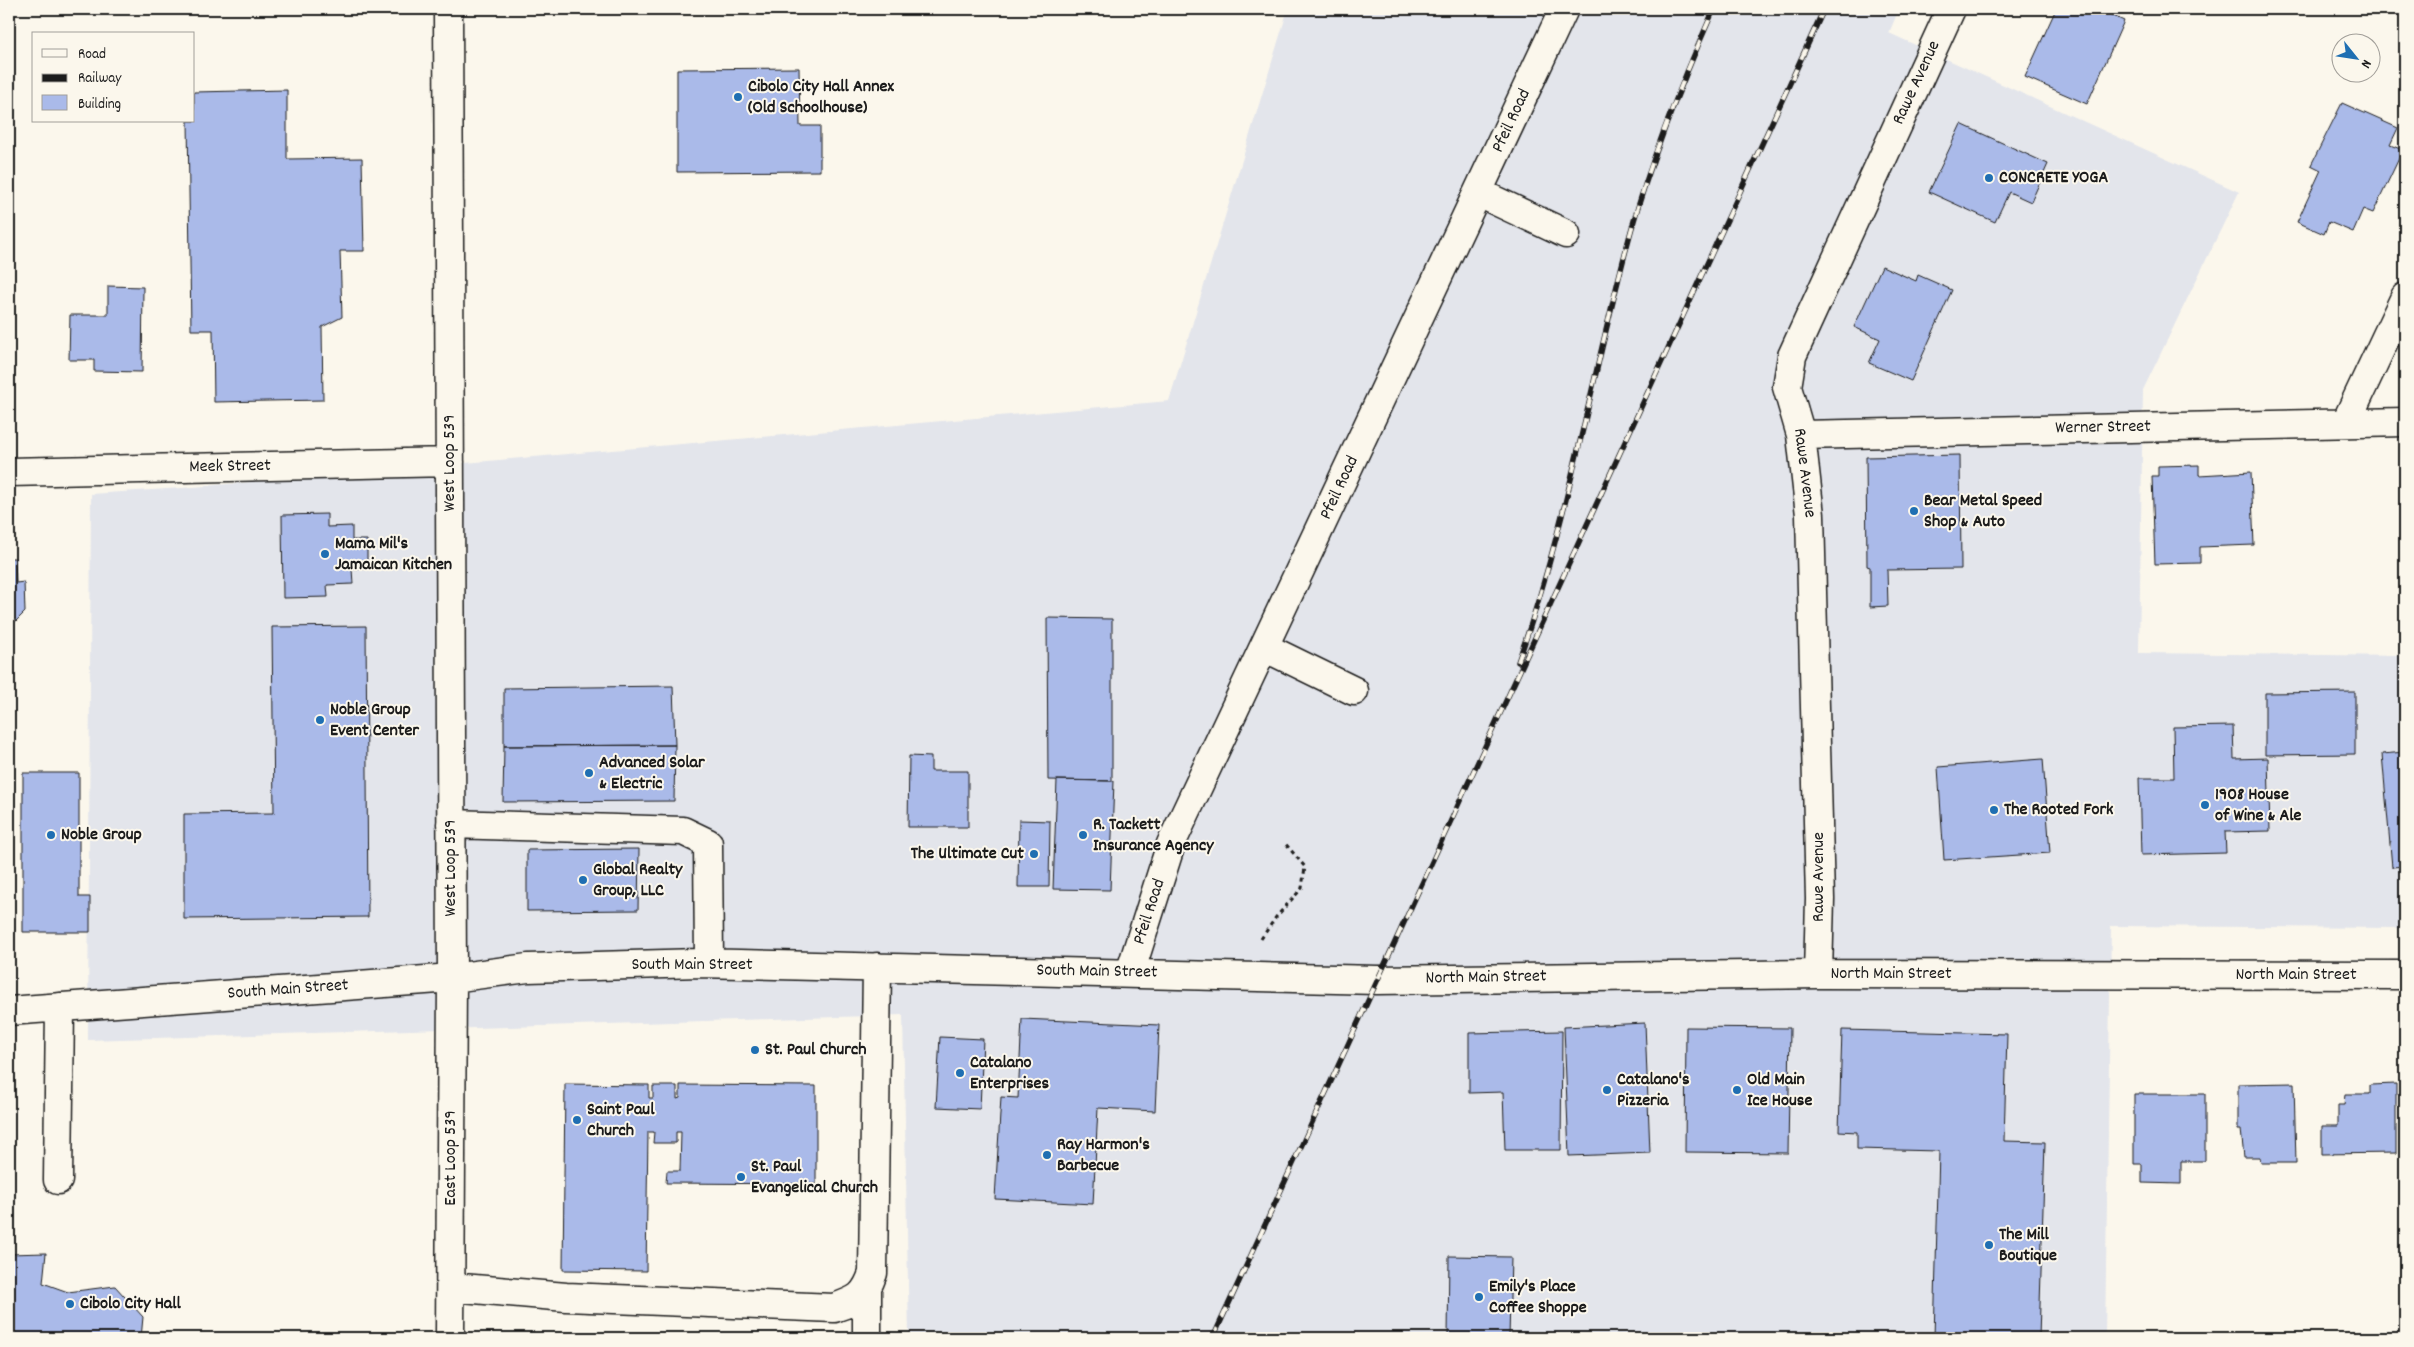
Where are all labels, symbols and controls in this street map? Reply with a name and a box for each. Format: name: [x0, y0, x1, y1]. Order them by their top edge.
legend: [32, 32, 195, 122]
north arrow: [2332, 32, 2382, 82]
street label: Rawe Avenue: [1887, 37, 1947, 129]
text: Road: [78, 44, 106, 66]
text: N: [2355, 56, 2376, 72]
text: Railway: [78, 68, 122, 90]
place label: Cibolo City Hall Annex (Old Schoolhouse): [748, 75, 894, 121]
street label: Pfeil Road: [1486, 85, 1538, 157]
marker: Cibolo City Hall Annex (Old Schoolhouse): [732, 91, 744, 103]
text: Building: [78, 94, 121, 116]
place label: CONCRETE YOGA: [1999, 166, 2108, 191]
marker: CONCRETE YOGA: [1983, 172, 1995, 184]
street label: West Loop 539: [438, 415, 463, 511]
street label: Werner Street: [2055, 415, 2151, 441]
street label: Rawe Avenue: [1786, 427, 1822, 519]
street label: Pfeil Road: [1314, 452, 1366, 524]
street label: Meek Street: [189, 454, 271, 480]
place label: Bear Metal Speed Shop & Auto: [1924, 489, 2042, 535]
marker: Bear Metal Speed Shop & Auto: [1908, 505, 1920, 517]
place label: Mama Mil's Jamaican Kitchen: [335, 532, 452, 578]
marker: Mama Mil's Jamaican Kitchen: [319, 548, 331, 560]
place label: Noble Group Event Center: [330, 698, 419, 744]
marker: Noble Group Event Center: [314, 714, 326, 726]
place label: Advanced Solar & Electric: [599, 751, 705, 797]
marker: Advanced Solar & Electric: [583, 767, 595, 779]
place label: 1908 House of Wine & Ale: [2215, 783, 2302, 829]
place label: The Rooted Fork: [2004, 798, 2114, 823]
marker: 1908 House of Wine & Ale: [2199, 799, 2211, 811]
marker: The Rooted Fork: [1988, 804, 2000, 816]
place label: R. Tackett Insurance Agency: [1093, 813, 1214, 859]
street label: West Loop 539: [439, 820, 464, 916]
place label: Noble Group: [61, 823, 142, 848]
marker: Noble Group: [45, 829, 57, 841]
marker: R. Tackett Insurance Agency: [1077, 829, 1089, 841]
street label: Rawe Avenue: [1807, 832, 1832, 922]
place label: The Ultimate Cut: [911, 842, 1024, 867]
marker: The Ultimate Cut: [1028, 848, 1040, 860]
place label: Global Realty Group, LLC: [593, 858, 683, 904]
marker: Global Realty Group, LLC: [577, 874, 589, 886]
street label: Pfeil Road: [1128, 876, 1172, 948]
street label: South Main Street: [631, 953, 753, 978]
street label: South Main Street: [1036, 958, 1158, 986]
street label: North Main Street: [1830, 962, 1952, 987]
street label: North Main Street: [2235, 963, 2357, 988]
street label: North Main Street: [1425, 964, 1547, 992]
street label: South Main Street: [227, 973, 350, 1007]
place label: St. Paul Church: [765, 1038, 867, 1063]
marker: St. Paul Church: [749, 1044, 761, 1056]
place label: Catalano Enterprises: [970, 1051, 1049, 1097]
marker: Catalano Enterprises: [954, 1067, 966, 1079]
place label: Catalano's Pizzeria: [1617, 1068, 1690, 1114]
place label: Old Main Ice House: [1747, 1068, 1812, 1114]
marker: Catalano's Pizzeria: [1601, 1084, 1613, 1096]
marker: Old Main Ice House: [1731, 1084, 1743, 1096]
place label: Saint Paul Church: [587, 1098, 655, 1144]
street label: East Loop 539: [439, 1110, 464, 1206]
marker: Saint Paul Church: [571, 1114, 583, 1126]
place label: Ray Harmon's Barbecue: [1057, 1133, 1150, 1179]
marker: Ray Harmon's Barbecue: [1041, 1149, 1053, 1161]
place label: St. Paul Evangelical Church: [751, 1155, 878, 1201]
marker: St. Paul Evangelical Church: [735, 1171, 747, 1183]
place label: The Mill Boutique: [1999, 1223, 2057, 1269]
marker: The Mill Boutique: [1983, 1239, 1995, 1251]
place label: Emily's Place Coffee Shoppe: [1489, 1275, 1587, 1321]
marker: Emily's Place Coffee Shoppe: [1473, 1291, 1485, 1303]
place label: Cibolo City Hall: [80, 1292, 182, 1317]
marker: Cibolo City Hall: [64, 1298, 76, 1310]

